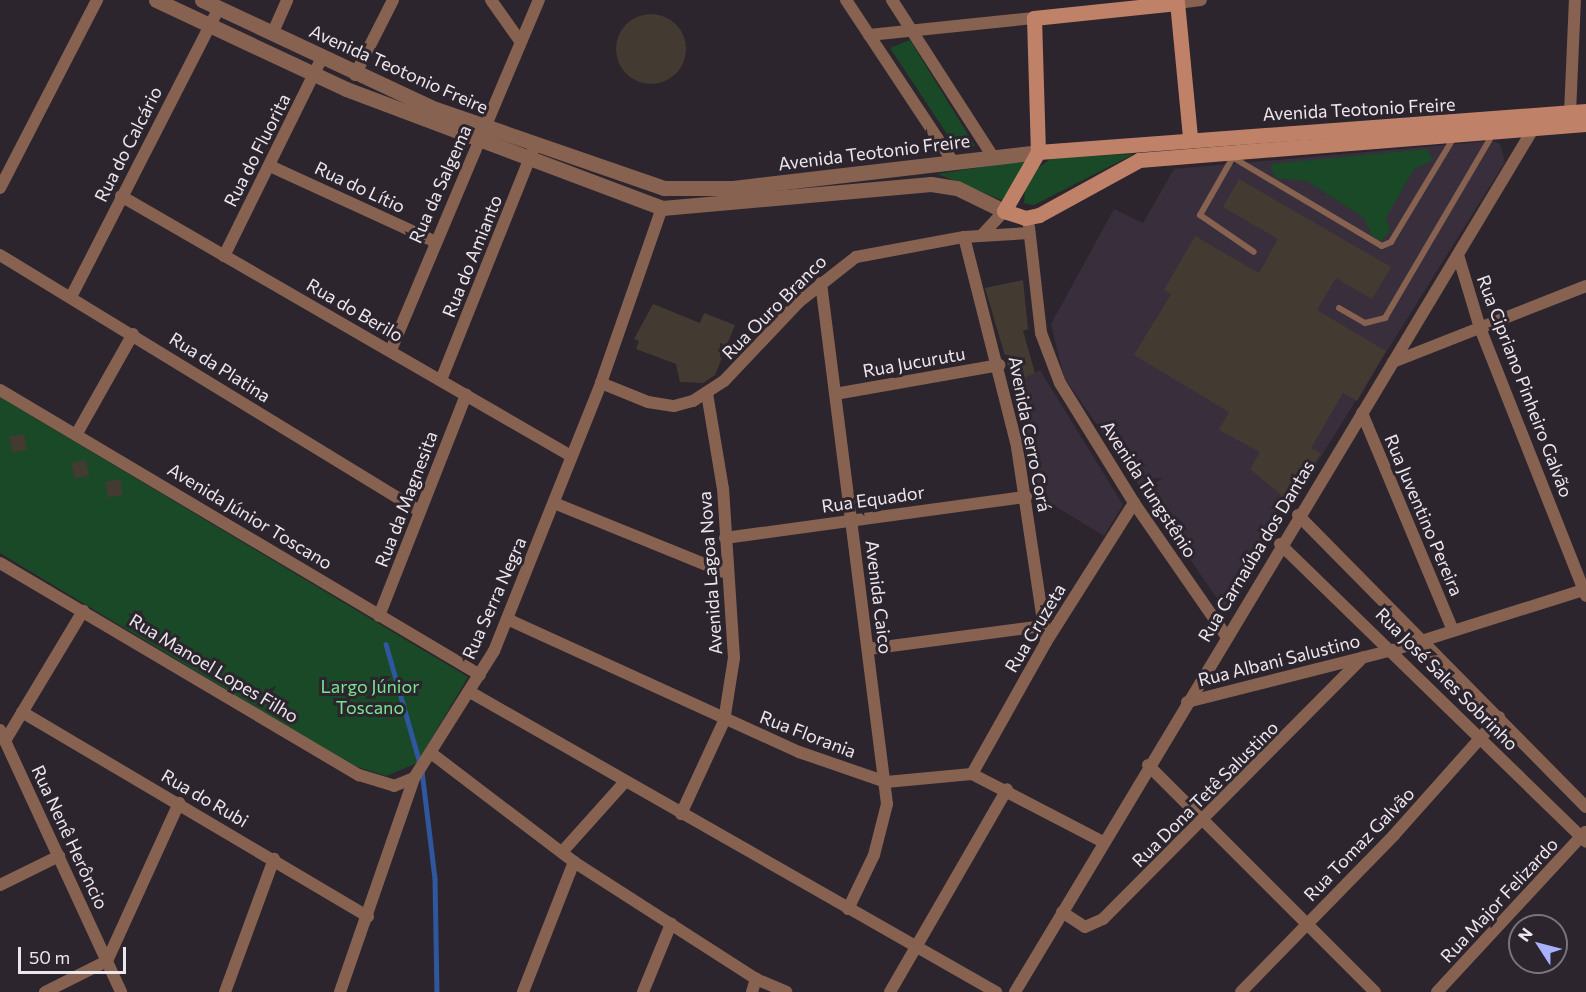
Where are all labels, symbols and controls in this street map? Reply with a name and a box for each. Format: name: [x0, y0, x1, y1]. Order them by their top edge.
street label: Avenida Teotonio Freire: [306, 20, 492, 118]
street label: Rua do Calcário: [90, 83, 166, 205]
street label: Rua do Fluorita: [219, 90, 295, 210]
street label: Avenida Teotonio Freire: [1262, 93, 1456, 125]
street label: Rua da Salgema: [404, 122, 476, 246]
street label: Avenida Teotonio Freire: [777, 130, 971, 174]
street label: Rua do Lítio: [311, 157, 409, 217]
street label: Rua do Amianto: [438, 192, 506, 320]
street label: Rua Ouro Branco: [717, 250, 831, 364]
street label: Rua Cipriano Pinheiro Galvão: [1473, 272, 1577, 500]
street label: Rua do Berilo: [303, 274, 407, 346]
street label: Rua da Platina: [165, 327, 275, 407]
street label: Rua Jucurutu: [861, 342, 967, 382]
street label: Avenida Cerro Corá: [1004, 354, 1056, 514]
street label: Avenida Tungstênio: [1097, 416, 1201, 562]
street label: Rua da Magnesita: [370, 428, 442, 570]
street label: Rua Juventino Pereira: [1380, 431, 1468, 599]
street label: Rua Carnaúba dos Dantas: [1193, 456, 1319, 646]
street label: Avenida Júnior Toscano: [164, 458, 336, 574]
street label: Rua Equador: [820, 481, 926, 517]
street label: Avenida Lagoa Nova: [694, 491, 726, 655]
street label: Rua Serra Negra: [457, 534, 531, 662]
street label: Avenida Caico: [861, 539, 897, 655]
street label: Rua Cruzeta: [1000, 580, 1070, 676]
street label: Rua José Sales Sobrinho: [1371, 603, 1523, 755]
street label: Rua Manoel Lopes Filho: [126, 609, 302, 727]
street label: Rua Albani Salustino: [1196, 629, 1362, 691]
park label: Largo Júnior Toscano: [321, 676, 419, 718]
street label: Rua Florania: [757, 706, 859, 762]
street label: Rua Dona Tetê Salustino: [1128, 717, 1282, 871]
street label: Rua Nenê Herôncio: [27, 762, 113, 912]
street label: Rua do Rubi: [158, 764, 252, 832]
street label: Rua Tomaz Galvão: [1299, 783, 1419, 905]
street label: Rua Major Felizardo: [1436, 833, 1562, 967]
north arrow: [1508, 914, 1568, 974]
text: N: [1513, 924, 1536, 945]
scale bar: [21, 935, 129, 973]
text: 50 m: [29, 946, 70, 968]

